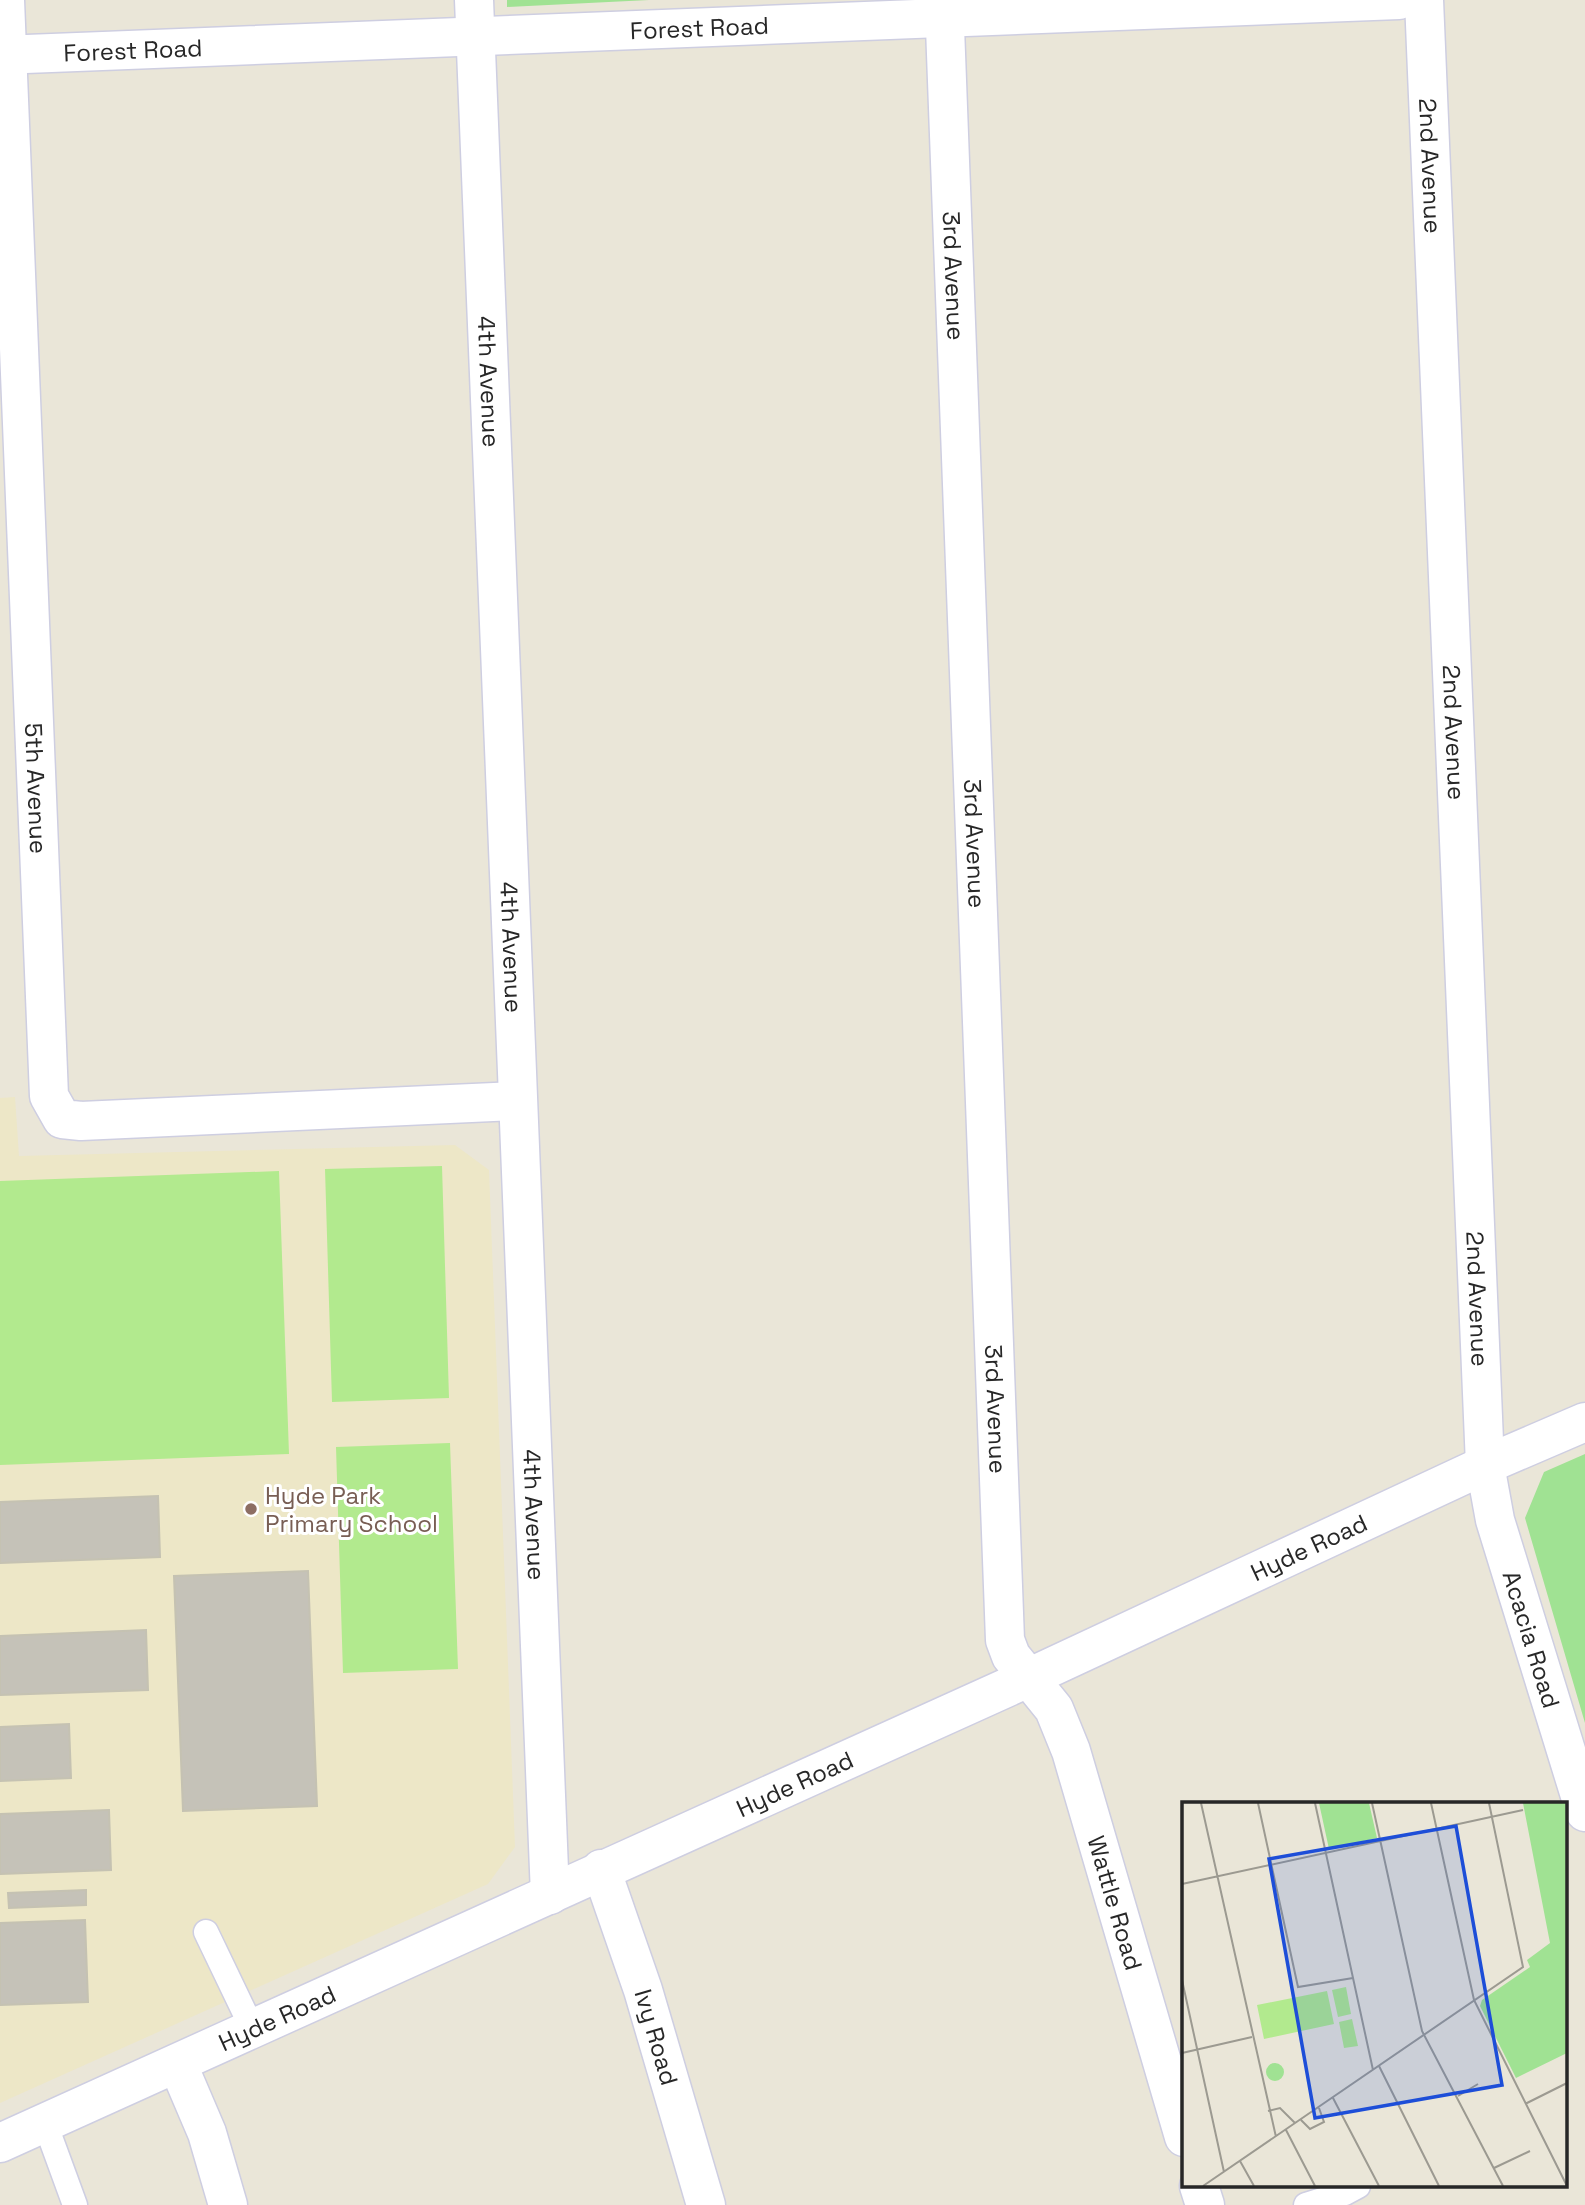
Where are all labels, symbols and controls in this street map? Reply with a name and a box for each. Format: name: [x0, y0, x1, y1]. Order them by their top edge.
street label: Forest Road: [629, 9, 770, 46]
street label: Forest Road: [63, 32, 203, 68]
street label: 2nd Avenue: [1413, 98, 1449, 234]
street label: 3rd Avenue: [936, 211, 972, 341]
street label: 4th Avenue: [471, 315, 507, 448]
street label: 2nd Avenue: [1436, 664, 1473, 801]
street label: 5th Avenue: [19, 722, 55, 854]
street label: 3rd Avenue: [957, 778, 993, 909]
street label: 4th Avenue: [494, 881, 530, 1014]
street label: 2nd Avenue: [1460, 1231, 1496, 1367]
street label: 3rd Avenue: [979, 1344, 1014, 1474]
street label: 4th Avenue: [517, 1448, 553, 1581]
place label: Hyde Park Primary School: [265, 1480, 438, 1539]
marker: Hyde Park Primary School: [243, 1501, 259, 1517]
street label: Hyde Road: [1245, 1507, 1372, 1588]
street label: Acacia Road: [1496, 1567, 1568, 1712]
street label: Hyde Road: [731, 1744, 858, 1824]
inset map: [1182, 1802, 1568, 2188]
street label: Wattle Road: [1081, 1832, 1150, 1974]
street label: Hyde Road: [214, 1978, 340, 2058]
street label: Ivy Road: [628, 1985, 685, 2089]

